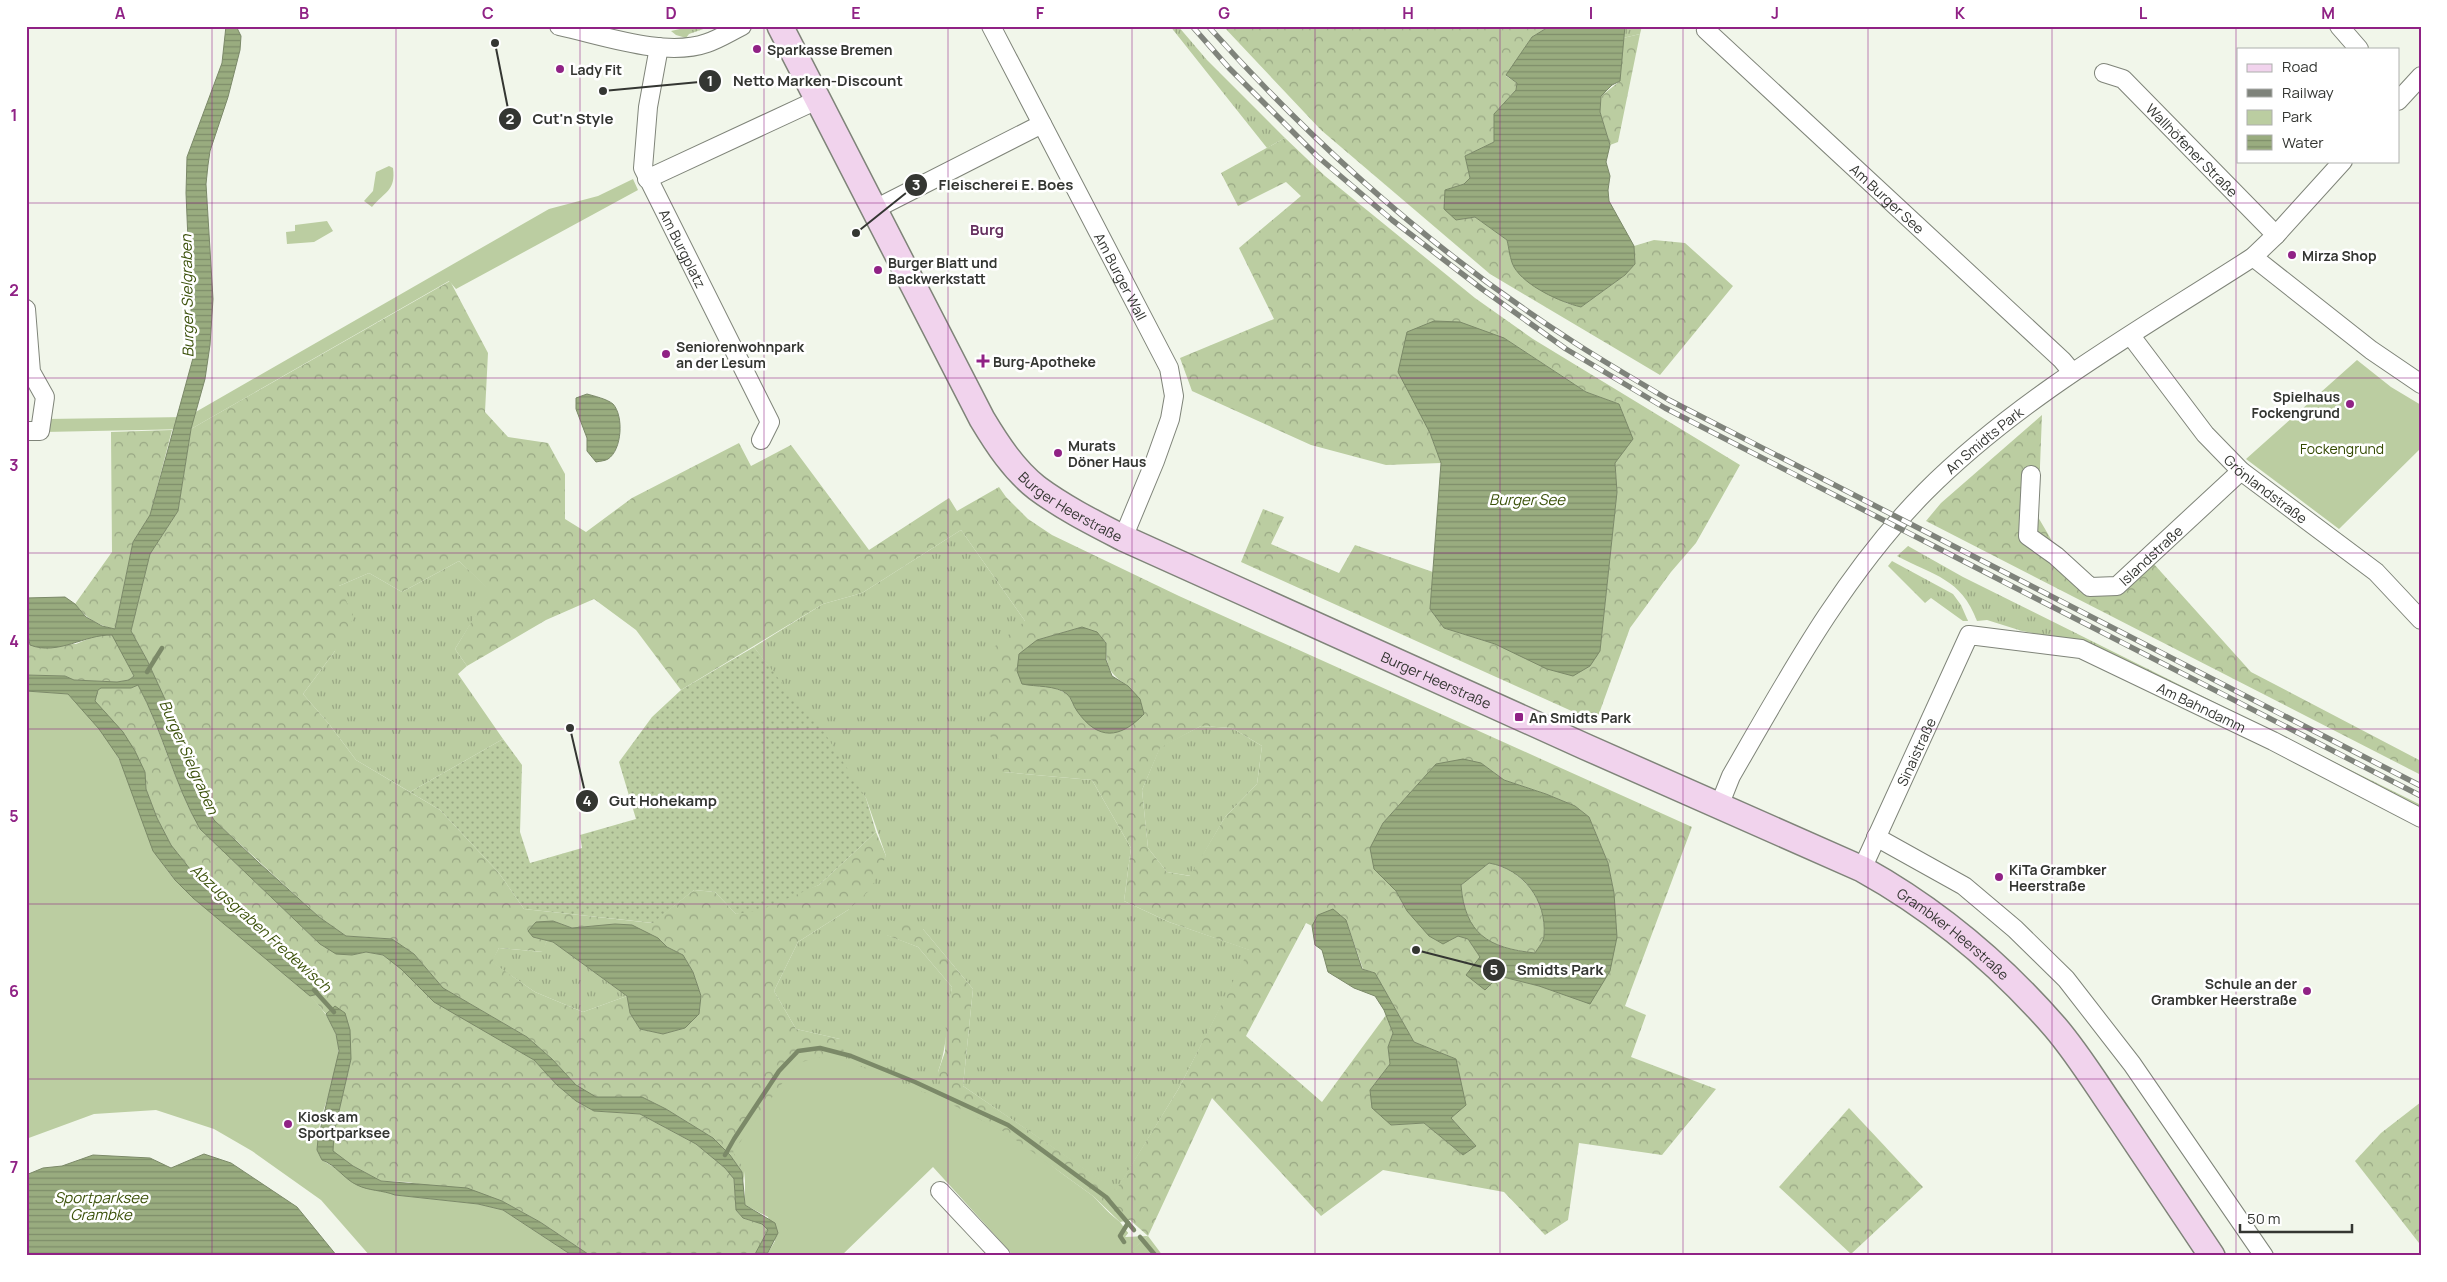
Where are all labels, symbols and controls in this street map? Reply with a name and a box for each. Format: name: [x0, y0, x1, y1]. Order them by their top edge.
text: A: [115, 2, 126, 24]
text: B: [299, 2, 309, 24]
text: C: [482, 2, 494, 24]
text: D: [665, 2, 677, 24]
text: E: [851, 2, 861, 24]
text: F: [1036, 2, 1045, 24]
text: G: [1218, 2, 1230, 24]
text: H: [1402, 2, 1414, 24]
text: I: [1589, 2, 1593, 24]
text: J: [1771, 2, 1779, 24]
text: K: [1955, 2, 1966, 24]
text: L: [2139, 2, 2148, 24]
text: M: [2321, 2, 2335, 24]
place label: Sparkasse Bremen: [767, 40, 892, 59]
marker: Sparkasse Bremen: [751, 43, 763, 55]
legend: [2237, 48, 2400, 162]
text: Road: [2282, 56, 2318, 77]
place label: Lady Fit: [570, 60, 622, 79]
marker: Lady Fit: [554, 63, 566, 75]
callout: Netto Marken-Discount: [698, 66, 913, 96]
text: 1: [707, 70, 713, 91]
text: Netto Marken-Discount: [733, 70, 903, 91]
text: Railway: [2282, 82, 2334, 103]
street label: Wallhöfener Straße: [2142, 99, 2243, 201]
text: 1: [10, 104, 18, 126]
callout: Cut'n Style: [498, 104, 624, 134]
text: Park: [2282, 106, 2312, 127]
text: 2: [506, 108, 515, 129]
text: Cut'n Style: [532, 108, 614, 129]
text: Water: [2282, 132, 2324, 153]
street label: Am Burger See: [1846, 159, 1929, 237]
callout: Fleischerei E. Boes: [904, 170, 1083, 200]
text: 3: [912, 174, 920, 195]
text: Fleischerei E. Boes: [939, 174, 1073, 195]
street label: Am Burgplatz: [655, 206, 711, 291]
district label: Burg: [970, 219, 1004, 240]
street label: Am Burger Wall: [1091, 229, 1152, 323]
water label: Burger Sielgraben: [175, 233, 199, 358]
place label: Mirza Shop: [2302, 246, 2377, 265]
marker: Mirza Shop: [2286, 249, 2298, 261]
place label: Burger Blatt und Backwerkstatt: [888, 253, 997, 288]
marker: Burger Blatt und Backwerkstatt: [872, 264, 884, 276]
text: 2: [9, 279, 19, 301]
place label: Seniorenwohnpark an der Lesum: [676, 337, 805, 372]
marker: Seniorenwohnpark an der Lesum: [660, 348, 672, 360]
place label: Burg-Apotheke: [993, 352, 1096, 371]
marker: Burg-Apotheke: [977, 355, 989, 367]
place label: Spielhaus Fockengrund: [2252, 387, 2340, 422]
marker: Spielhaus Fockengrund: [2344, 398, 2356, 410]
street label: An Smidts Park: [1941, 401, 2028, 478]
place label: Murats Döner Haus: [1068, 436, 1147, 471]
park label: Fockengrund: [2300, 439, 2384, 458]
marker: Murats Döner Haus: [1052, 447, 1064, 459]
street label: Grönlandstraße: [2220, 450, 2312, 527]
text: 3: [9, 454, 19, 476]
street label: Burger Heerstraße: [1015, 467, 1126, 546]
water label: Burger See: [1489, 489, 1566, 510]
street label: Islandstraße: [2114, 521, 2186, 589]
text: 4: [9, 630, 19, 652]
street label: Burger Heerstraße: [1378, 646, 1494, 713]
street label: Am Bahndamm: [2154, 677, 2249, 736]
water label: Burger Sielgraben: [154, 697, 224, 818]
place label: An Smidts Park: [1529, 708, 1631, 727]
marker: An Smidts Park: [1513, 711, 1525, 723]
street label: Sinaistraße: [1892, 714, 1940, 789]
callout: Gut Hohekamp: [574, 786, 727, 816]
text: 4: [582, 790, 592, 811]
text: Gut Hohekamp: [609, 790, 717, 811]
text: 5: [9, 805, 19, 827]
water label: Abzugsgraben Fredewisch: [186, 859, 337, 998]
place label: KiTa Grambker Heerstraße: [2009, 860, 2107, 895]
marker: KiTa Grambker Heerstraße: [1993, 871, 2005, 883]
street label: Grambker Heerstraße: [1894, 883, 2014, 984]
callout: Smidts Park: [1482, 955, 1613, 985]
text: 5: [1490, 959, 1499, 980]
text: Smidts Park: [1517, 959, 1604, 980]
place label: Schule an der Grambker Heerstraße: [2151, 974, 2297, 1009]
text: 6: [9, 980, 19, 1002]
marker: Schule an der Grambker Heerstraße: [2301, 985, 2313, 997]
place label: Kiosk am Sportparksee: [298, 1107, 390, 1142]
marker: Kiosk am Sportparksee: [282, 1118, 294, 1130]
text: 7: [10, 1156, 18, 1178]
water label: Sportparksee Grambke: [54, 1187, 149, 1225]
scale bar: [2240, 1202, 2352, 1234]
text: 50 m: [2247, 1208, 2281, 1229]

